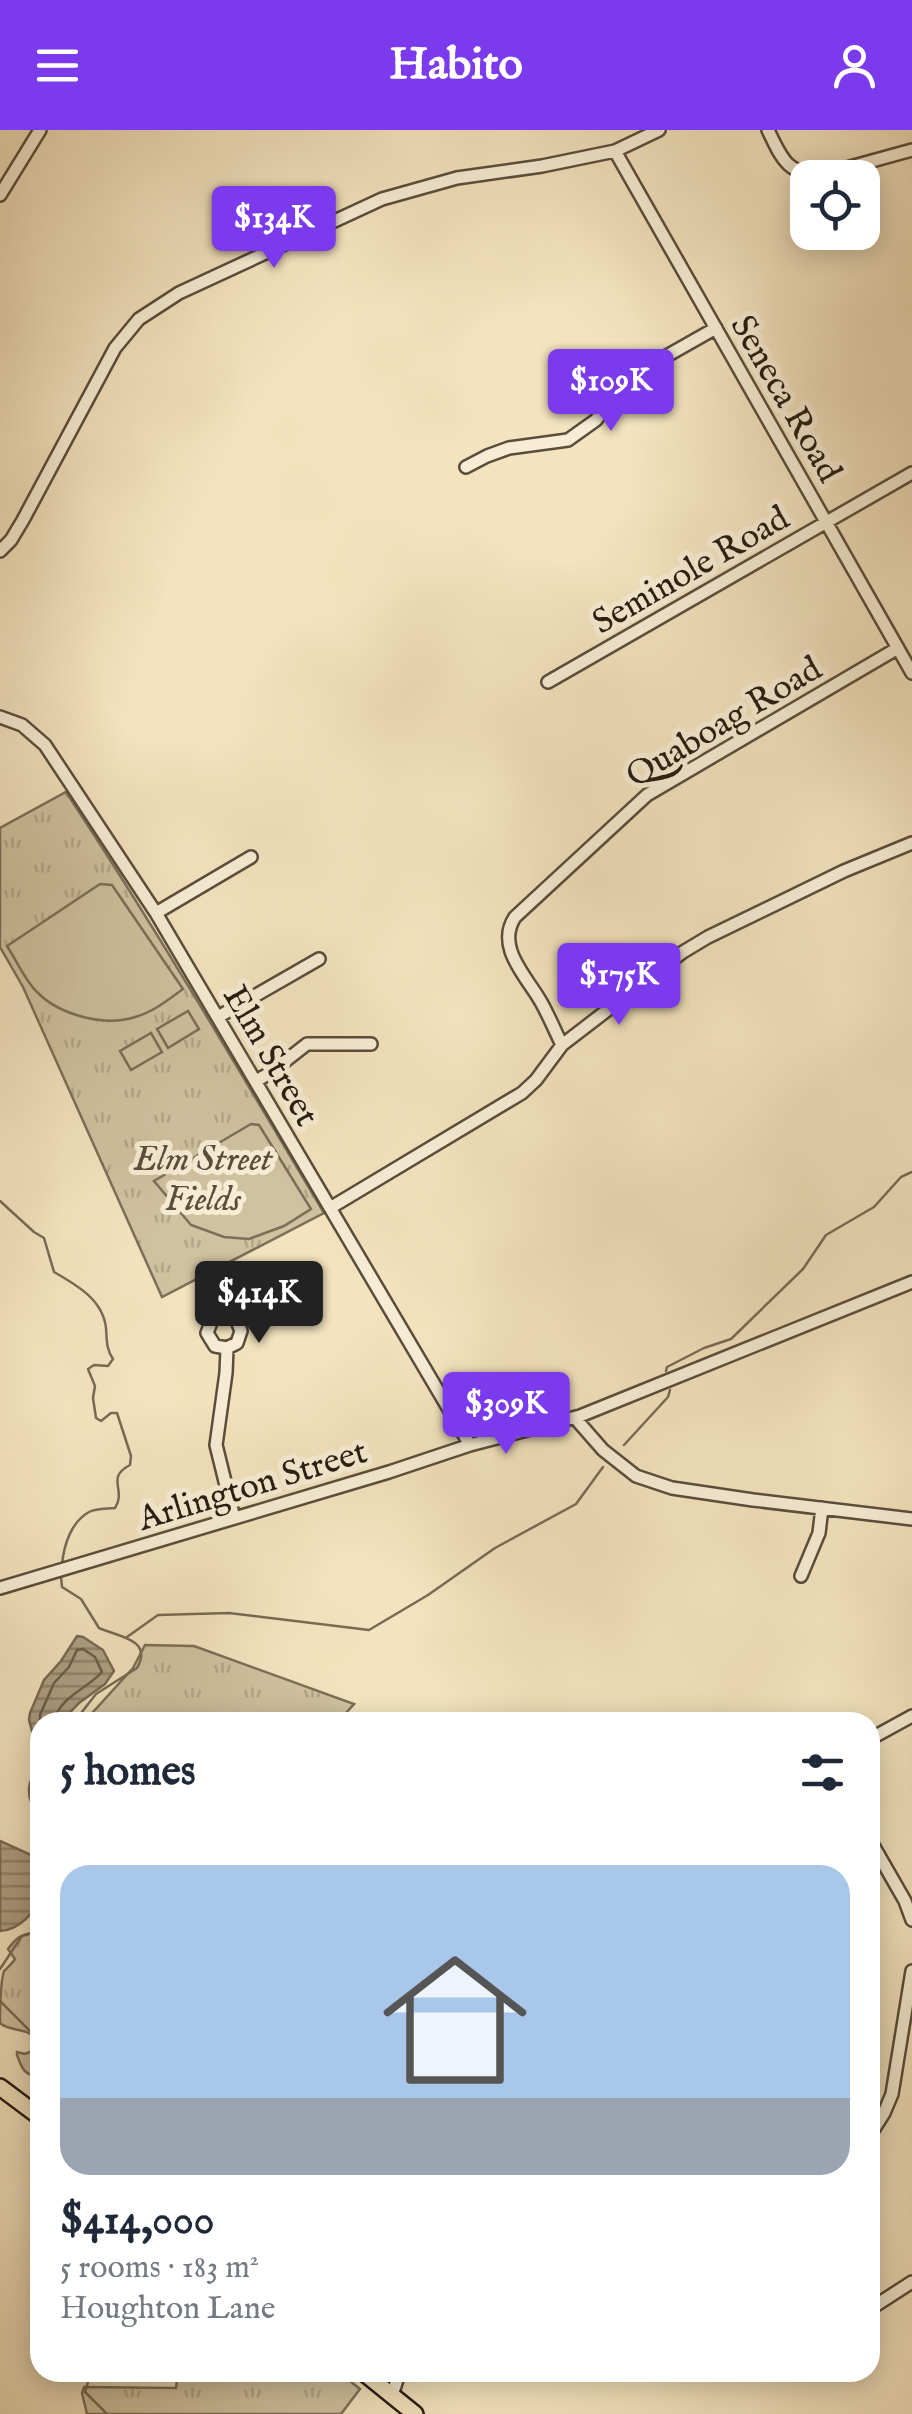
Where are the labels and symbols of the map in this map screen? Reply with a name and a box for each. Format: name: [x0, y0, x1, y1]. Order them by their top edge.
pin: $134K: [204, 186, 344, 271]
street label: Seneca Road: [719, 308, 851, 491]
pin: $109K: [541, 349, 681, 434]
street label: Seminole Road: [585, 497, 798, 646]
street label: Quaboag Road: [618, 647, 831, 799]
pin: $175K: [549, 943, 689, 1028]
street label: Elm Street: [211, 978, 328, 1135]
park label: Elm Street Fields: [133, 1138, 274, 1223]
pin: $414K: [189, 1261, 329, 1346]
pin: $309K: [436, 1372, 576, 1457]
street label: Arlington Street: [132, 1430, 373, 1543]

